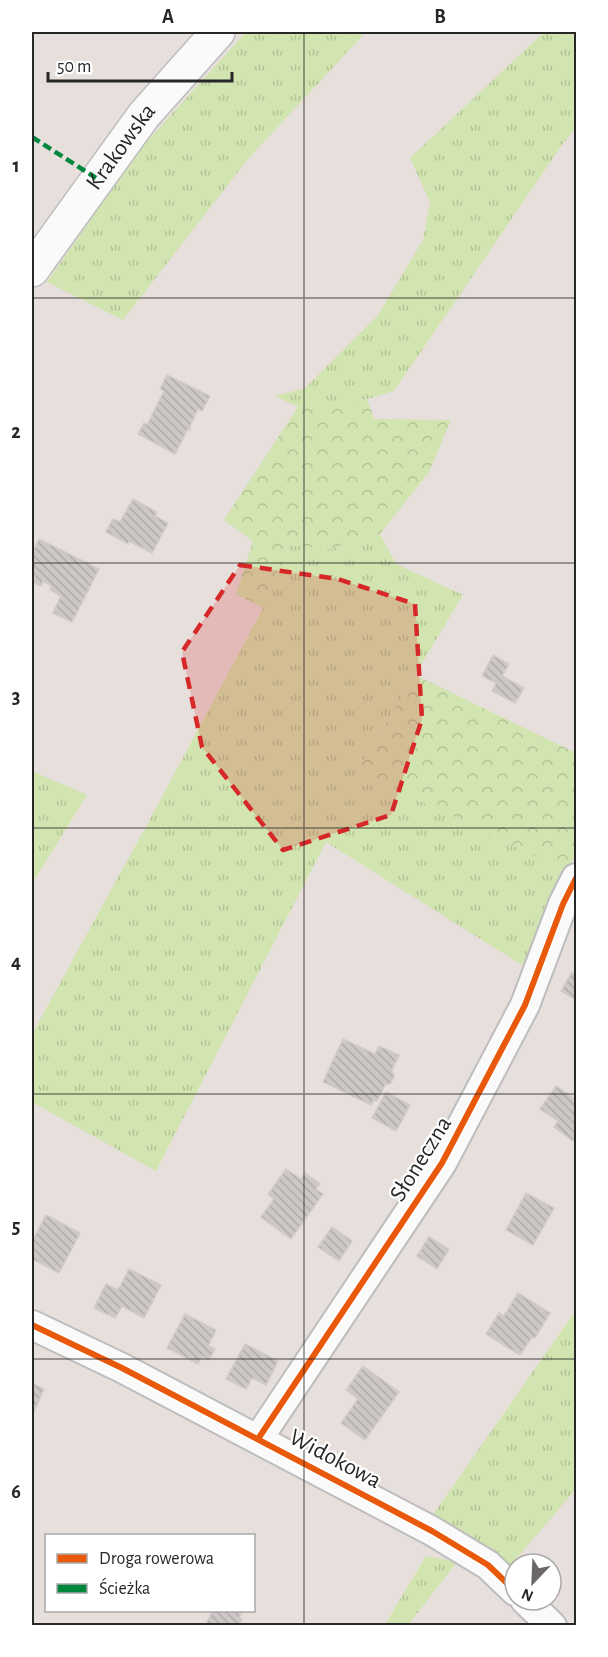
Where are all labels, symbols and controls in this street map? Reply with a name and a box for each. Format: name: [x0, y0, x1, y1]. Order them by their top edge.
text: A: [162, 7, 174, 27]
text: B: [434, 7, 446, 27]
scale bar: [48, 45, 232, 83]
text: 50 m: [57, 58, 91, 76]
street label: Krakowska: [82, 99, 160, 194]
text: 1: [12, 156, 20, 176]
text: 2: [11, 422, 21, 442]
text: 3: [12, 687, 20, 707]
text: 4: [11, 952, 21, 972]
street label: Słoneczna: [386, 1112, 456, 1206]
text: 5: [12, 1217, 20, 1237]
street label: Widokowa: [285, 1425, 385, 1493]
text: 6: [11, 1482, 21, 1502]
legend: [45, 1534, 255, 1612]
text: Droga rowerowa: [99, 1550, 214, 1568]
north arrow: [503, 1552, 563, 1612]
text: Ścieżka: [99, 1577, 150, 1598]
text: N: [519, 1585, 536, 1604]

